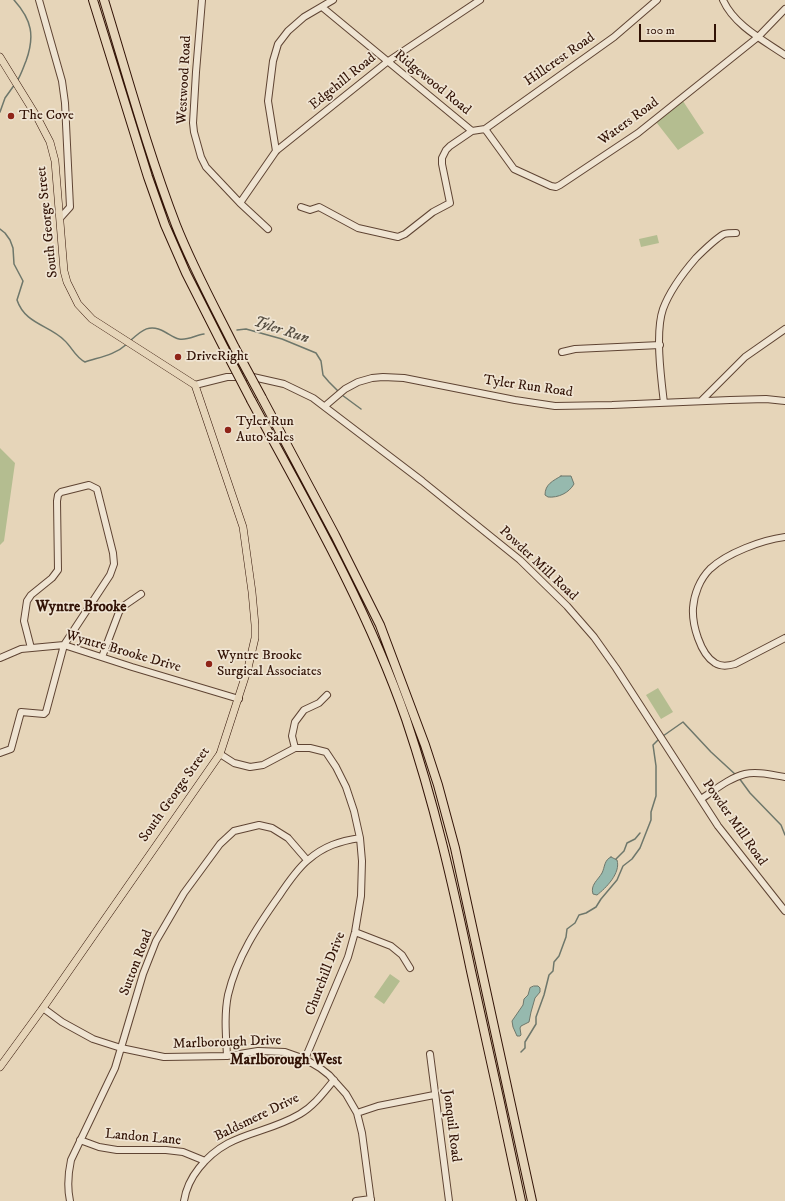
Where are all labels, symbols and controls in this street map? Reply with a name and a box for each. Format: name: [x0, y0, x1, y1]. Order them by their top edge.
scale bar: [641, 16, 718, 42]
text: 100 m: [646, 23, 675, 38]
street label: Hillcrest Road: [522, 30, 598, 90]
street label: Westwood Road: [174, 35, 196, 125]
street label: Ridgewood Road: [390, 47, 474, 119]
street label: Edgehill Road: [306, 50, 380, 114]
street label: Waters Road: [596, 95, 662, 149]
place label: The Cove: [19, 108, 74, 124]
marker: The Cove: [6, 111, 16, 121]
street label: South George Street: [34, 165, 62, 279]
water label: Tyler Run: [251, 314, 311, 348]
place label: DriveRight: [186, 349, 249, 365]
marker: DriveRight: [173, 352, 183, 362]
street label: Tyler Run Road: [482, 372, 574, 402]
place label: Tyler Run Auto Sales: [236, 414, 294, 446]
marker: Tyler Run Auto Sales: [223, 425, 233, 435]
street label: Powder Mill Road: [495, 523, 581, 605]
district label: Wyntre Brooke: [35, 599, 127, 617]
street label: Wyntre Brooke Drive: [63, 627, 183, 677]
place label: Wyntre Brooke Surgical Associates: [217, 648, 322, 680]
marker: Wyntre Brooke Surgical Associates: [204, 659, 214, 669]
street label: South George Street: [136, 744, 214, 846]
street label: Powder Mill Road: [698, 777, 770, 869]
street label: Sutton Road: [117, 928, 157, 998]
street label: Churchill Drive: [302, 930, 350, 1018]
street label: Marlborough Drive: [172, 1033, 282, 1053]
district label: Marlborough West: [230, 1052, 342, 1070]
street label: Jonquil Road: [438, 1089, 464, 1163]
street label: Baldsmere Drive: [212, 1090, 302, 1146]
street label: Landon Lane: [104, 1126, 182, 1150]

